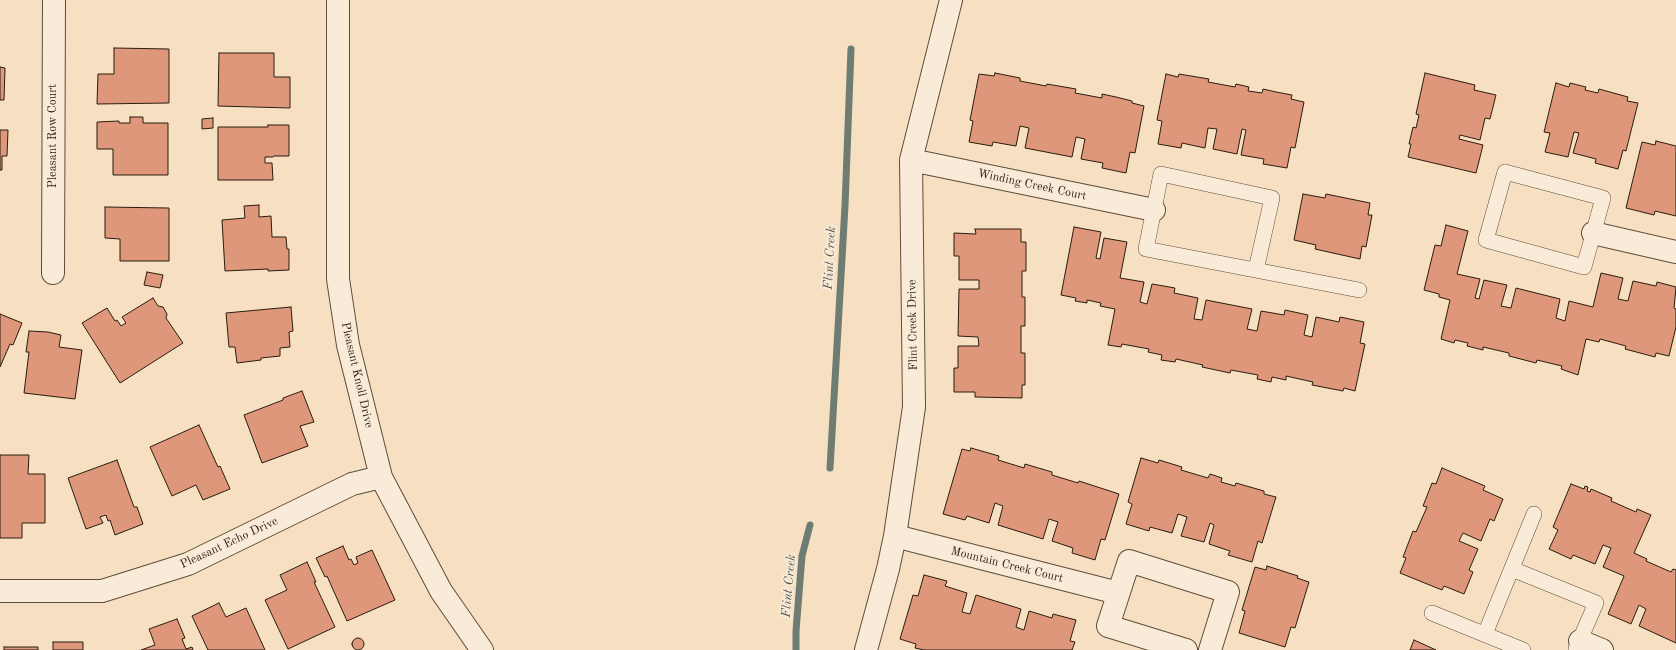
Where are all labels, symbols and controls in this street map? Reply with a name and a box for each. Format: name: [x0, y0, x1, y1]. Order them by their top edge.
street label: Pleasant Row Court: [46, 84, 60, 188]
street label: Winding Creek Court: [976, 166, 1088, 204]
water label: Flint Creek: [821, 226, 839, 290]
street label: Flint Creek Drive: [905, 279, 921, 371]
street label: Pleasant Knoll Drive: [338, 321, 376, 429]
street label: Pleasant Echo Drive: [178, 514, 280, 572]
street label: Mountain Creek Court: [949, 544, 1065, 586]
water label: Flint Creek: [778, 554, 800, 618]

